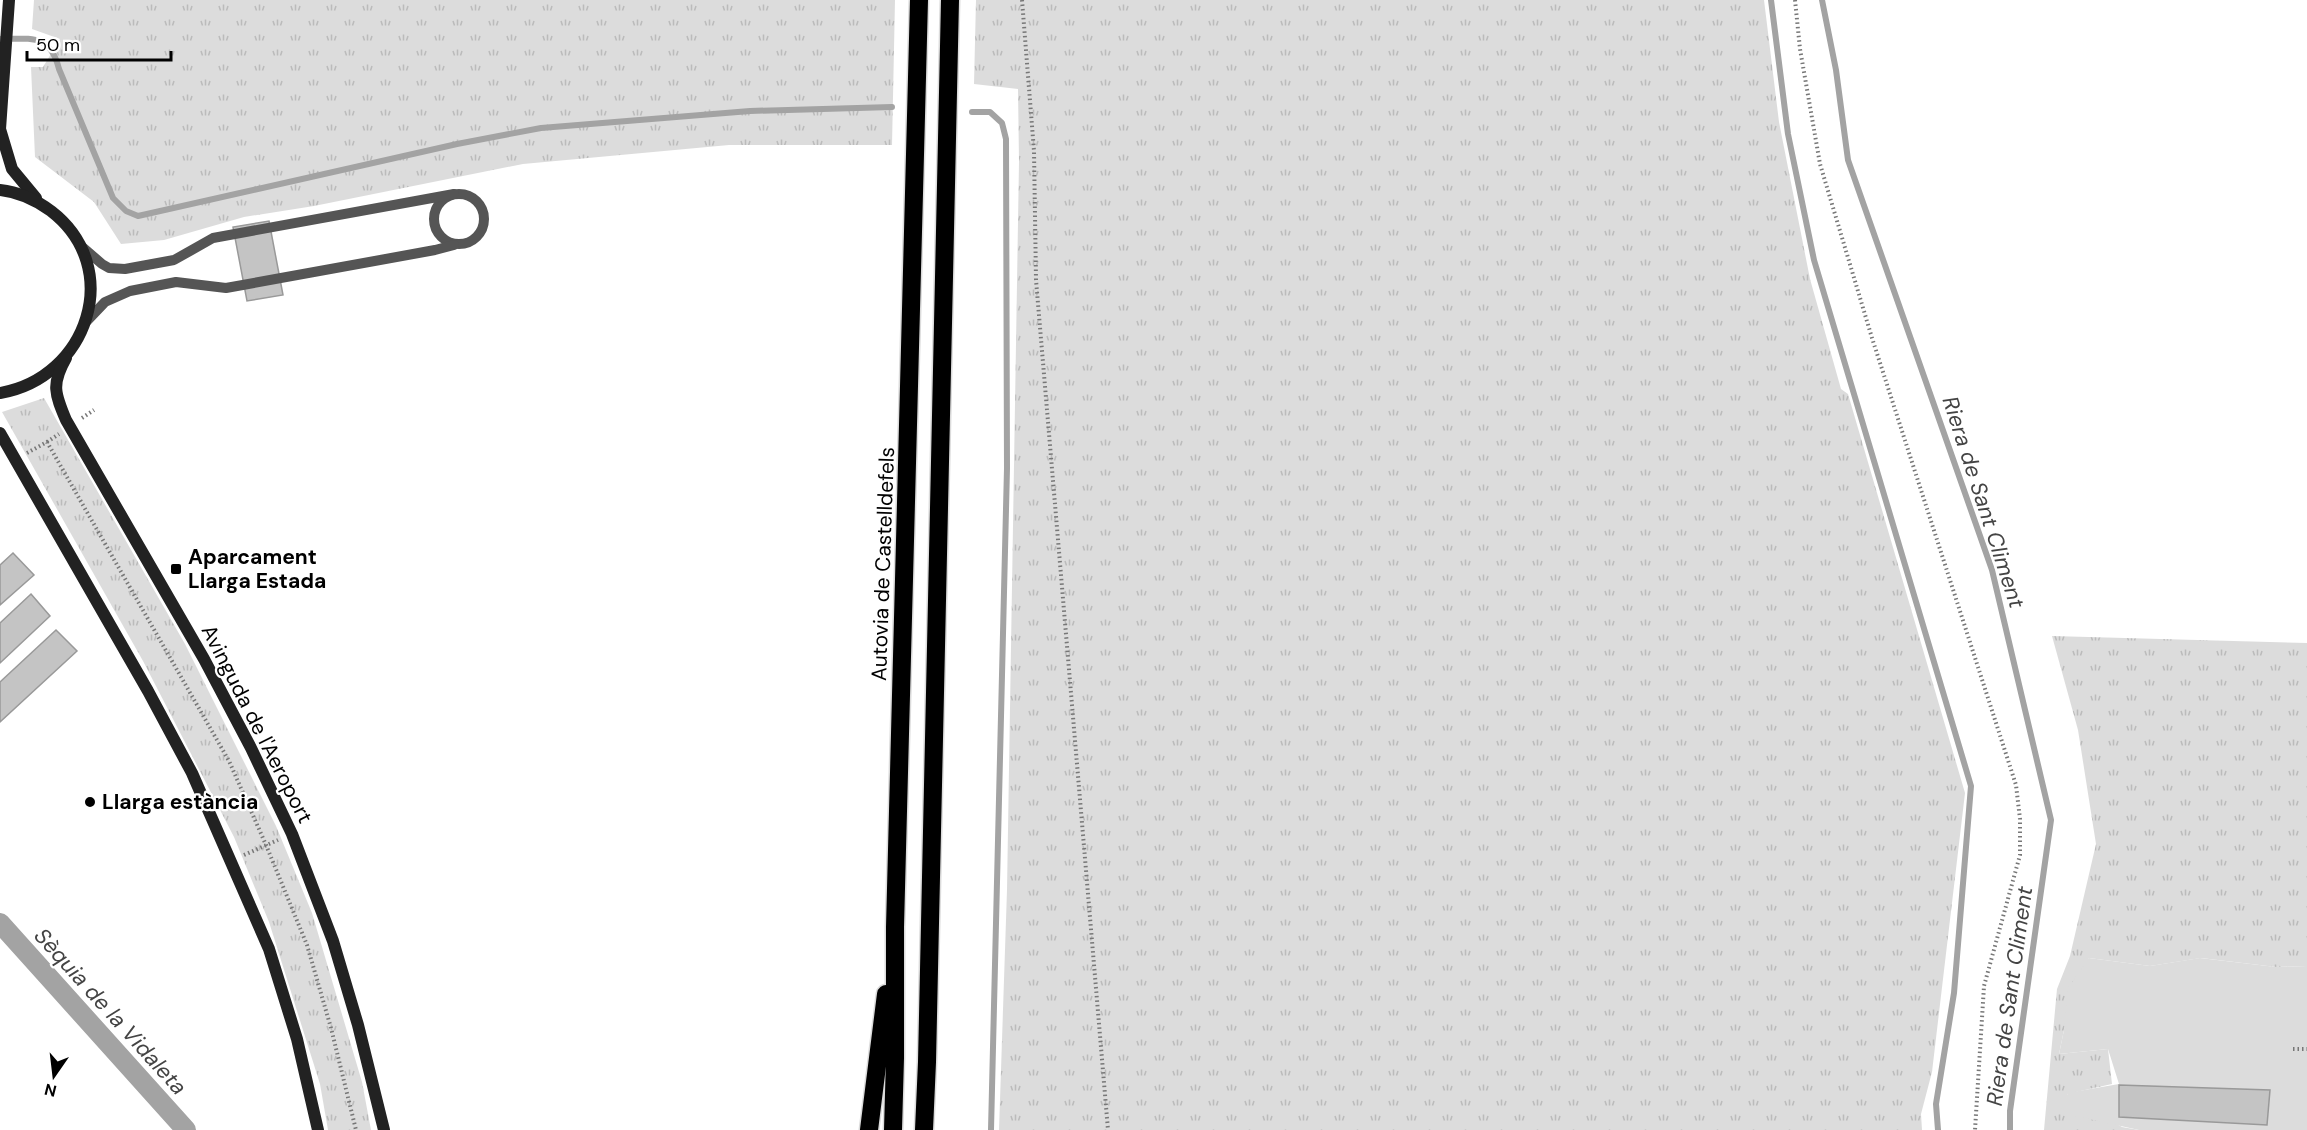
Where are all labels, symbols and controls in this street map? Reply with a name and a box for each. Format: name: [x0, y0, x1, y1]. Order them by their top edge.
scale bar: [27, 24, 171, 62]
text: 50 m: [36, 33, 80, 57]
water label: Riera de Sant Climent: [1936, 392, 2032, 612]
street label: Autovia de Castelldefels: [865, 446, 901, 682]
place label: Aparcament Llarga Estada: [188, 543, 326, 595]
marker: Aparcament Llarga Estada: [169, 562, 183, 576]
street label: Avinguda de l'Aeroport: [195, 620, 319, 828]
place label: Llarga estància: [102, 788, 258, 816]
marker: Llarga estància: [83, 795, 97, 809]
water label: Riera de Sant Climent: [1980, 884, 2039, 1108]
water label: Sèquia de la Vidaleta: [28, 922, 193, 1101]
north arrow: [24, 1046, 84, 1106]
text: N: [42, 1078, 59, 1102]

